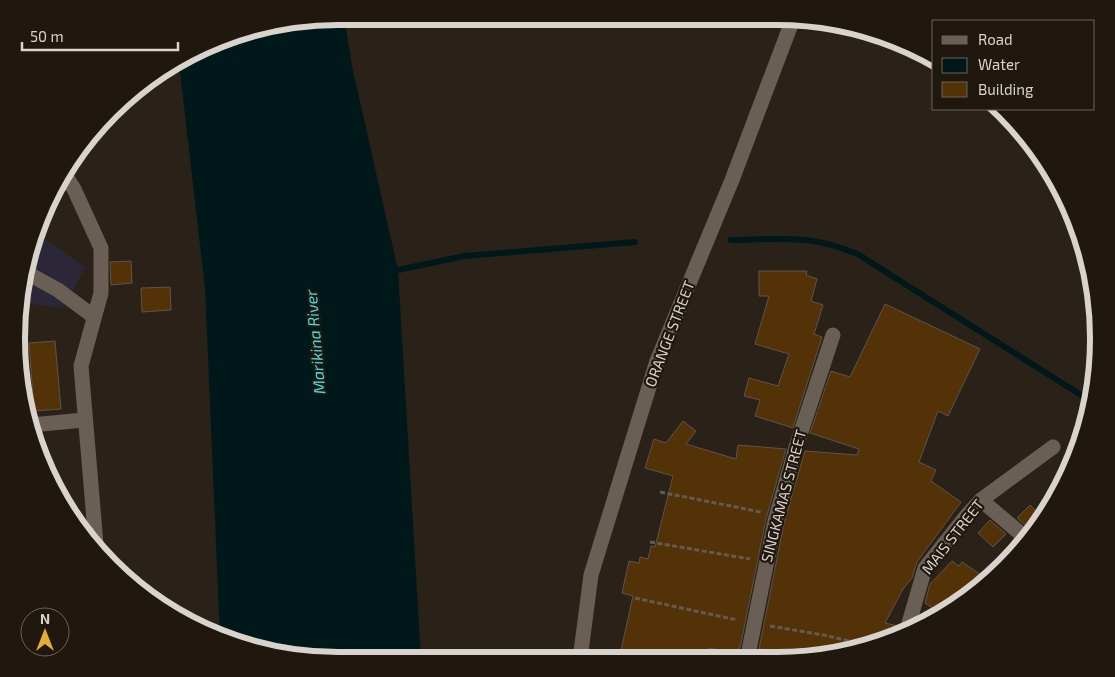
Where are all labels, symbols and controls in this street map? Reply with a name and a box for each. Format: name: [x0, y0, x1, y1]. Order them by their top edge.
scale bar: [22, 20, 179, 52]
legend: [932, 20, 1095, 110]
text: 50 m: [30, 27, 64, 45]
text: Road: [978, 30, 1013, 48]
text: Water: [978, 55, 1020, 73]
text: Building: [978, 80, 1034, 98]
street label: ORANGE STREET: [641, 278, 698, 389]
water label: Marikina River: [300, 288, 329, 395]
street label: SINGKAMAS STREET: [757, 427, 809, 564]
street label: MAIS STREET: [917, 495, 987, 577]
north arrow: [20, 607, 70, 657]
text: N: [40, 610, 50, 627]

